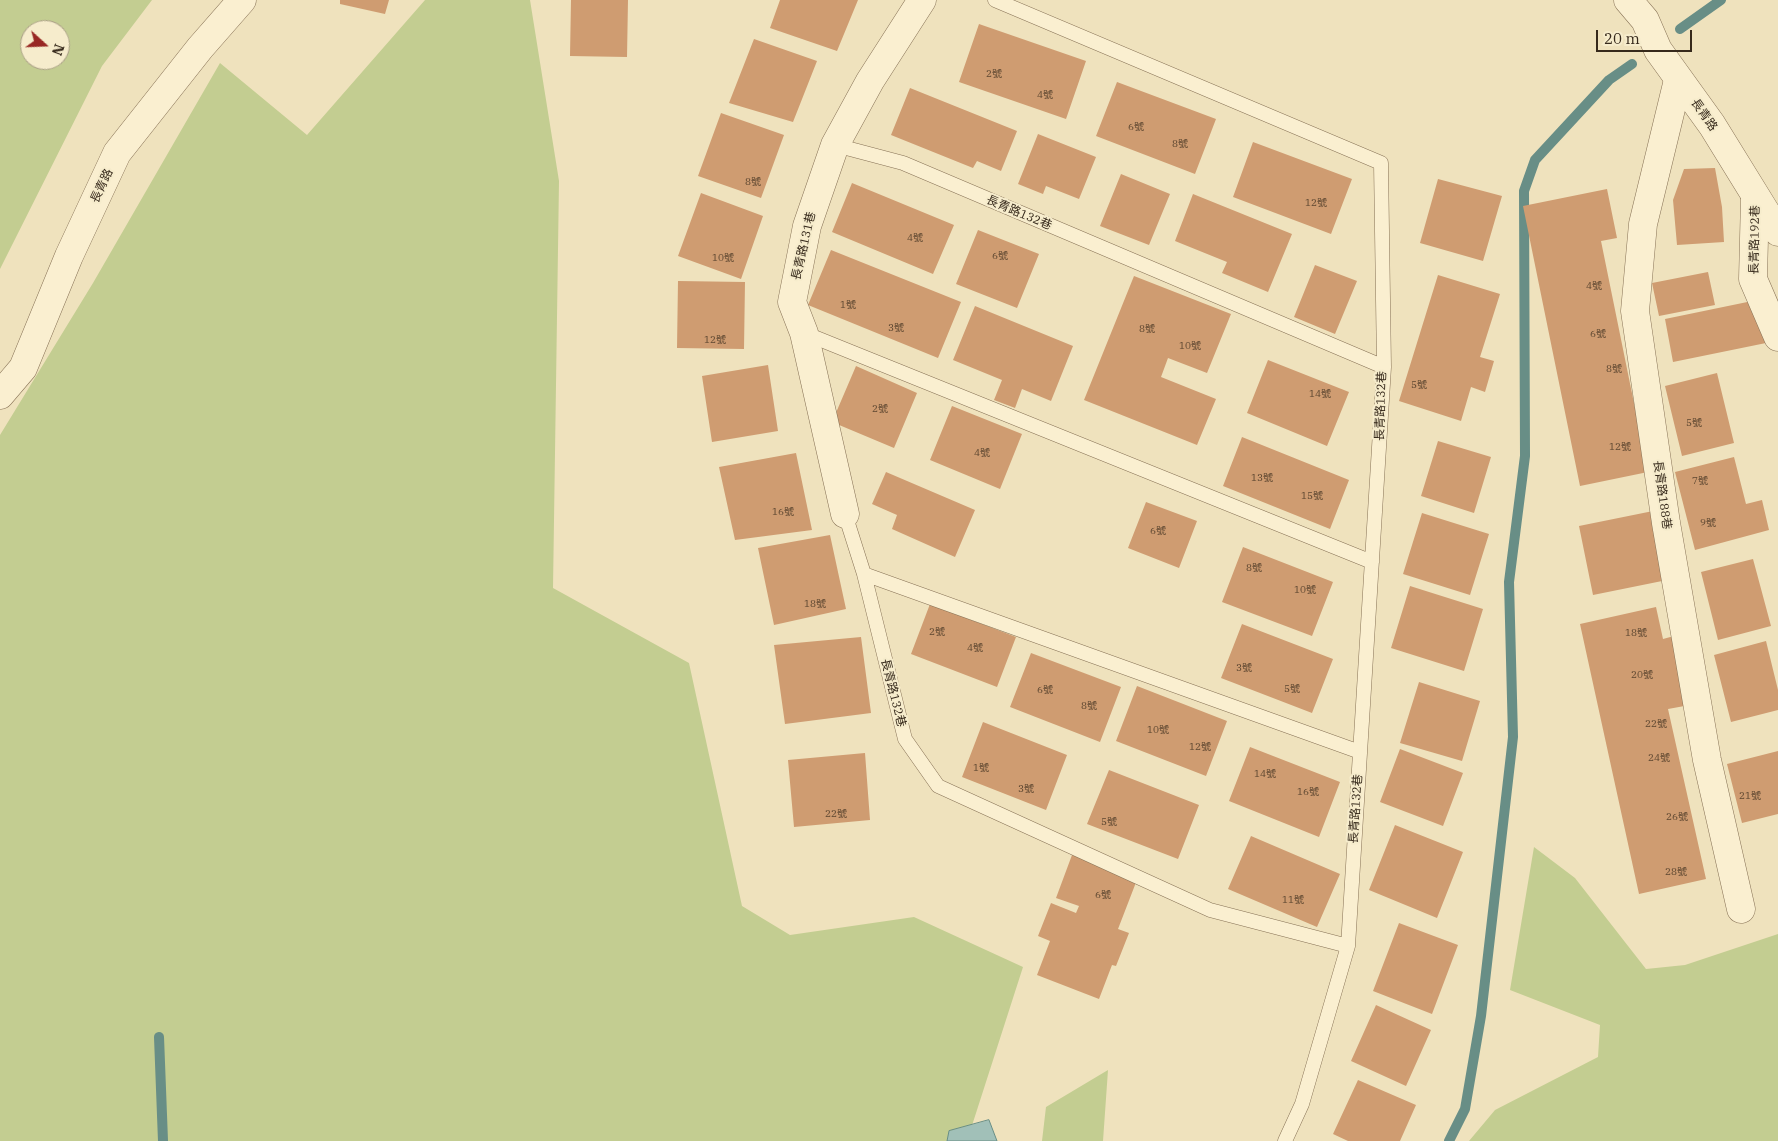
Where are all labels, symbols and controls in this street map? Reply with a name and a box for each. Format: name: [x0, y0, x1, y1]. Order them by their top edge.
north arrow: [20, 20, 70, 70]
scale bar: [1598, 20, 1694, 52]
text: 20 m: [1604, 29, 1640, 48]
text: N: [48, 41, 69, 58]
house number: 2號: [986, 68, 1002, 80]
house number: 4號: [1037, 89, 1053, 101]
street label: 長青路: [1688, 96, 1720, 134]
house number: 6號: [1128, 121, 1144, 133]
house number: 8號: [1172, 138, 1188, 150]
street label: 長青路: [88, 167, 116, 205]
house number: 8號: [745, 176, 761, 188]
street label: 長青路132巷: [984, 193, 1054, 233]
house number: 12號: [1305, 197, 1327, 209]
street label: 長青路192巷: [1747, 205, 1763, 275]
street label: 長青路131巷: [789, 210, 819, 282]
house number: 4號: [907, 232, 923, 244]
house number: 6號: [992, 250, 1008, 262]
house number: 10號: [712, 252, 734, 264]
house number: 4號: [1586, 280, 1602, 292]
house number: 1號: [840, 299, 856, 311]
house number: 3號: [888, 322, 904, 334]
house number: 8號: [1139, 323, 1155, 335]
house number: 6號: [1590, 328, 1606, 340]
house number: 12號: [704, 334, 726, 346]
house number: 10號: [1179, 340, 1201, 352]
house number: 8號: [1606, 363, 1622, 375]
street label: 長青路132巷: [1373, 371, 1389, 441]
house number: 5號: [1411, 379, 1427, 391]
house number: 14號: [1309, 388, 1331, 400]
house number: 2號: [872, 403, 888, 415]
house number: 5號: [1686, 417, 1702, 429]
house number: 12號: [1609, 441, 1631, 453]
house number: 4號: [974, 447, 990, 459]
street label: 長青路188巷: [1650, 460, 1674, 530]
house number: 13號: [1251, 472, 1273, 484]
house number: 7號: [1692, 475, 1708, 487]
house number: 15號: [1301, 490, 1323, 502]
house number: 16號: [772, 506, 794, 518]
house number: 9號: [1700, 517, 1716, 529]
house number: 6號: [1150, 525, 1166, 537]
house number: 8號: [1246, 562, 1262, 574]
house number: 10號: [1294, 584, 1316, 596]
house number: 18號: [804, 598, 826, 610]
house number: 2號: [929, 626, 945, 638]
house number: 18號: [1625, 627, 1647, 639]
house number: 4號: [967, 642, 983, 654]
street label: 長青路132巷: [878, 657, 908, 729]
house number: 3號: [1236, 662, 1252, 674]
house number: 20號: [1631, 669, 1653, 681]
house number: 5號: [1284, 683, 1300, 695]
house number: 6號: [1037, 684, 1053, 696]
house number: 8號: [1081, 700, 1097, 712]
house number: 22號: [1645, 718, 1667, 730]
house number: 10號: [1147, 724, 1169, 736]
house number: 12號: [1189, 741, 1211, 753]
house number: 24號: [1648, 752, 1670, 764]
house number: 1號: [973, 762, 989, 774]
house number: 14號: [1254, 768, 1276, 780]
street label: 長青路132巷: [1346, 774, 1366, 844]
house number: 3號: [1018, 783, 1034, 795]
house number: 16號: [1297, 786, 1319, 798]
house number: 21號: [1739, 790, 1761, 802]
house number: 22號: [825, 808, 847, 820]
house number: 26號: [1666, 811, 1688, 823]
house number: 5號: [1101, 816, 1117, 828]
house number: 28號: [1665, 866, 1687, 878]
house number: 6號: [1095, 889, 1111, 901]
house number: 11號: [1282, 894, 1304, 906]

